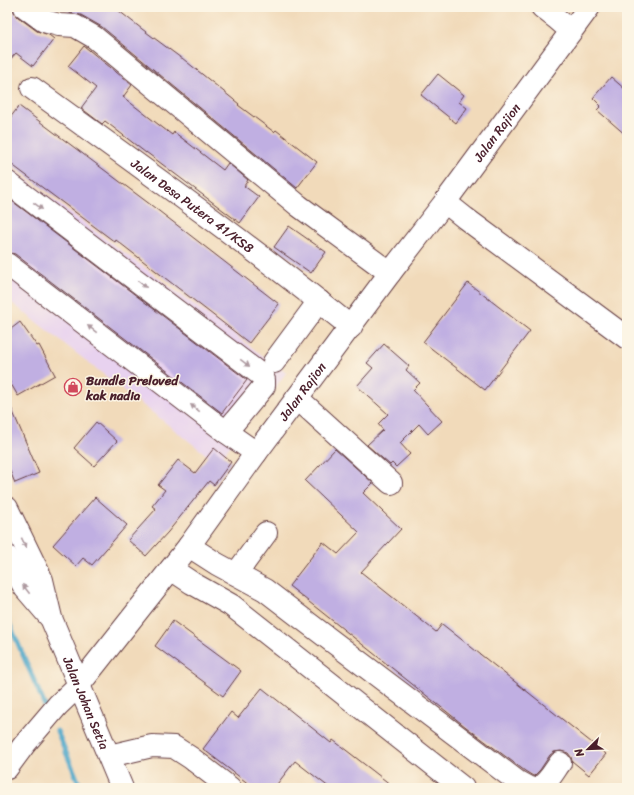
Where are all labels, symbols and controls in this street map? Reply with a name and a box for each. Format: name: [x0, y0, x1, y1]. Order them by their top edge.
street label: Jalan Rajion: [467, 98, 527, 168]
street label: Jalan Desa Putera 41/KS8: [125, 152, 259, 259]
one-way arrow: [33, 202, 44, 210]
one-way arrow: [136, 280, 147, 288]
one-way arrow: [86, 325, 97, 333]
street label: Jalan Rajion: [272, 357, 332, 427]
one-way arrow: [240, 358, 251, 367]
place label: Bundle Preloved kak nadia: [85, 369, 179, 407]
shop icon: Bundle Preloved kak nadia: [63, 377, 83, 397]
one-way arrow: [190, 404, 201, 412]
one-way arrow: [21, 538, 27, 549]
one-way arrow: [22, 584, 31, 595]
street label: Jalan Johan Setia: [56, 652, 116, 754]
north arrow: [568, 729, 608, 769]
text: N: [569, 745, 590, 761]

